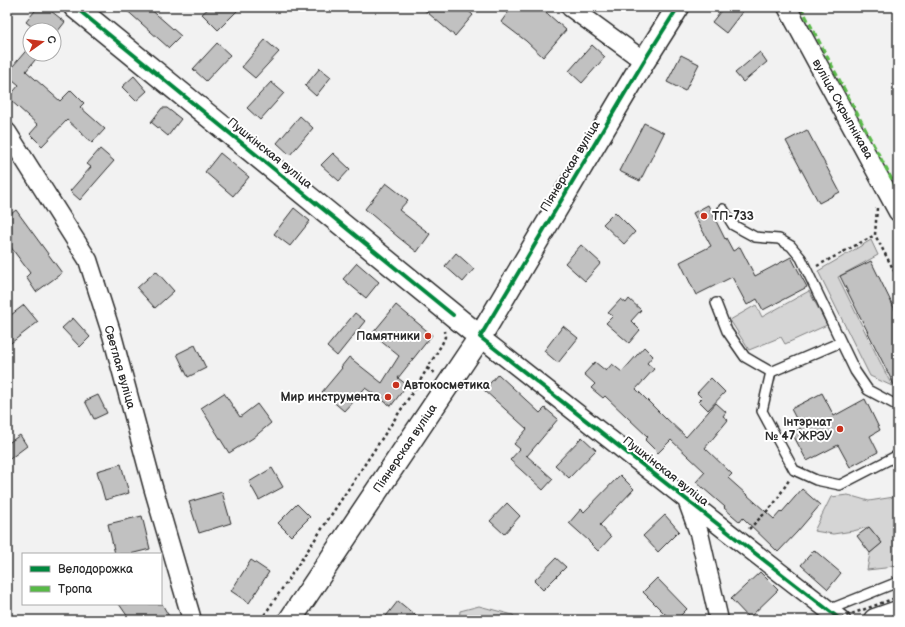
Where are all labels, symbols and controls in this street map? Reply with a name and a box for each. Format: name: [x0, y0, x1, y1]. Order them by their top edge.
north arrow: [22, 22, 62, 62]
text: С: [44, 34, 59, 45]
street label: вуліца Скрыпнікава: [809, 57, 876, 162]
street label: Пушкінская вуліца: [224, 115, 315, 192]
street label: Піянерская вуліца: [537, 118, 604, 215]
place label: ТП-733: [712, 209, 754, 224]
marker: ТП-733: [699, 211, 709, 221]
street label: Светлая вуліца: [100, 324, 139, 411]
place label: Памятники: [356, 329, 420, 344]
marker: Памятники: [423, 331, 433, 341]
place label: Автокосметика: [403, 378, 491, 393]
marker: Автокосметика: [391, 380, 401, 390]
place label: Мир инструмента: [280, 390, 381, 405]
marker: Мир инструмента: [383, 392, 393, 402]
street label: Піянерская вуліца: [370, 401, 441, 495]
place label: Інтэрнат № 47 ЖРЭУ: [765, 415, 832, 444]
marker: Інтэрнат № 47 ЖРЭУ: [835, 424, 845, 434]
street label: Пушкінская вуліца: [620, 433, 712, 510]
legend: [22, 553, 162, 605]
text: Велодорожка: [58, 562, 133, 577]
text: Тропа: [58, 582, 92, 597]

